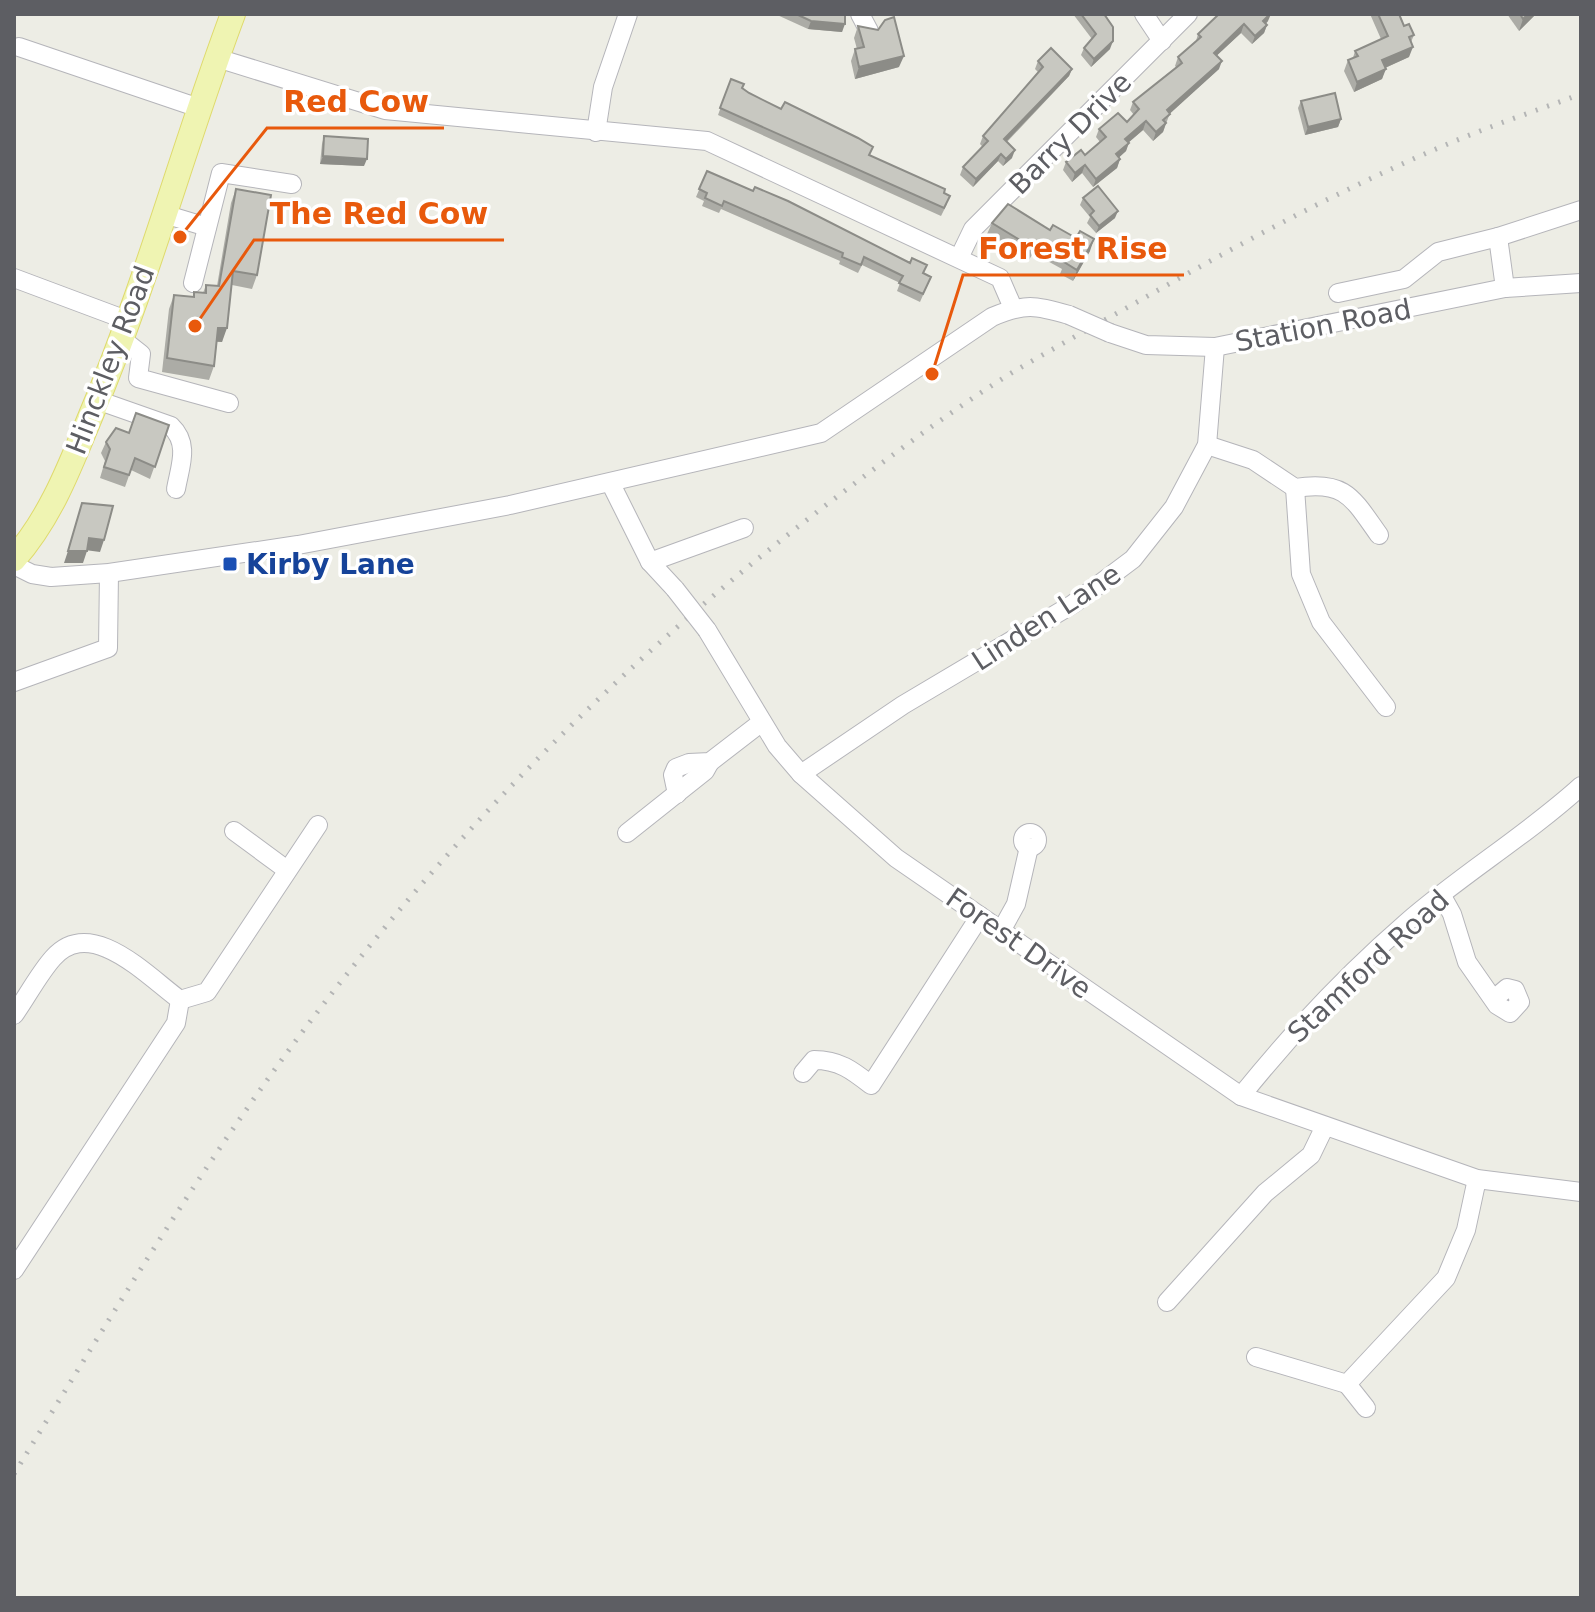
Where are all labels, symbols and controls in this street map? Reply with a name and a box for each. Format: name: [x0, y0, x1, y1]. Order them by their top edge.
street label: Barry Drive: [1002, 65, 1138, 201]
callout: Red Cow: [267, 74, 444, 128]
text: Red Cow: [283, 84, 429, 119]
callout: The Red Cow: [254, 186, 504, 240]
text: The Red Cow: [270, 196, 488, 231]
callout: Forest Rise: [963, 221, 1184, 275]
text: Forest Rise: [978, 231, 1168, 266]
street label: Hinckley Road: [59, 261, 162, 459]
street label: Station Road: [1232, 292, 1414, 359]
place label: Kirby Lane: [246, 548, 415, 581]
marker: Kirby Lane: [221, 555, 239, 573]
street label: Linden Lane: [966, 557, 1127, 678]
street label: Forest Drive: [940, 881, 1098, 1006]
street label: Stamford Road: [1281, 883, 1456, 1049]

